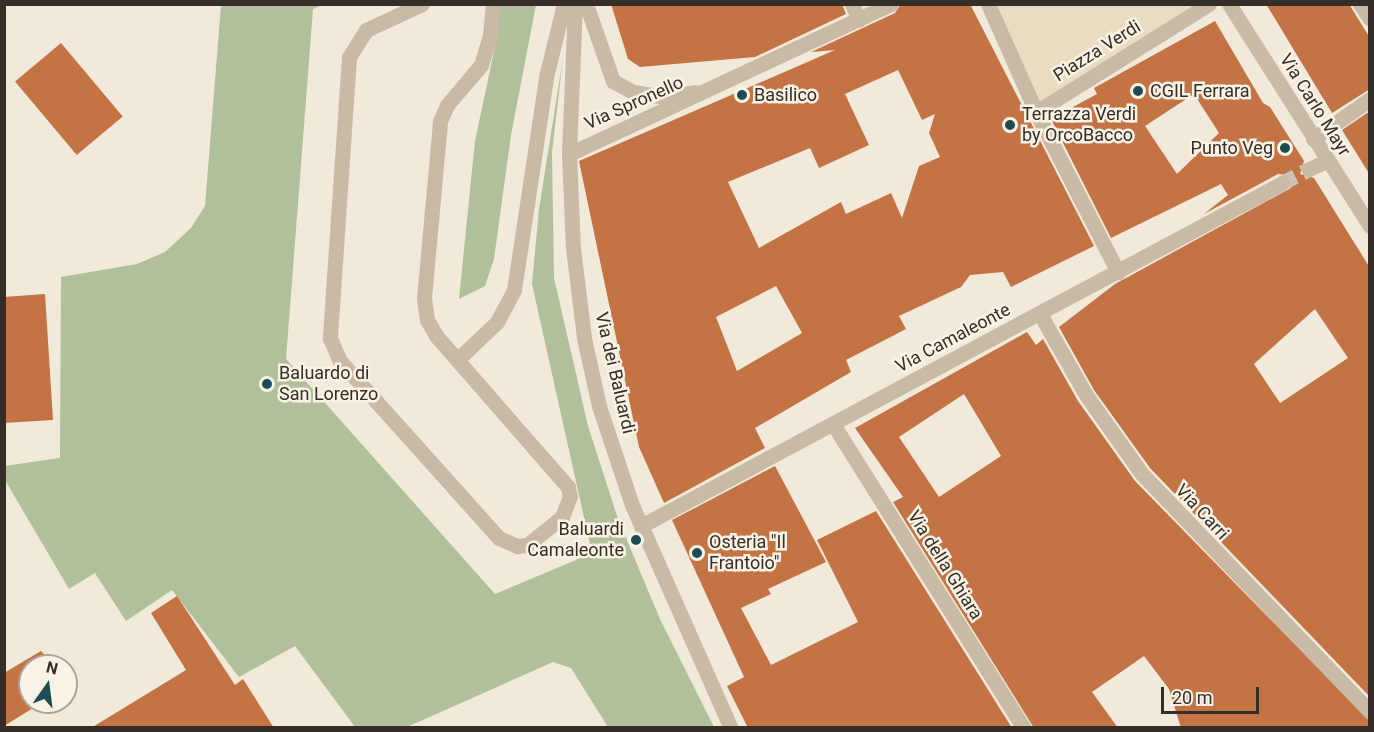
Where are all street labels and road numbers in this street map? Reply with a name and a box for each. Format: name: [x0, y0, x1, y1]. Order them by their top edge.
street label: Piazza Verdi: [1049, 16, 1145, 86]
street label: Via Carlo Mayr: [1275, 50, 1355, 160]
street label: Via Spronello: [581, 72, 687, 134]
street label: Via Camaleonte: [892, 299, 1014, 377]
street label: Via dei Baluardi: [591, 310, 639, 436]
street label: Via Carri: [1171, 480, 1233, 544]
street label: Via della Ghiara: [903, 506, 987, 624]

